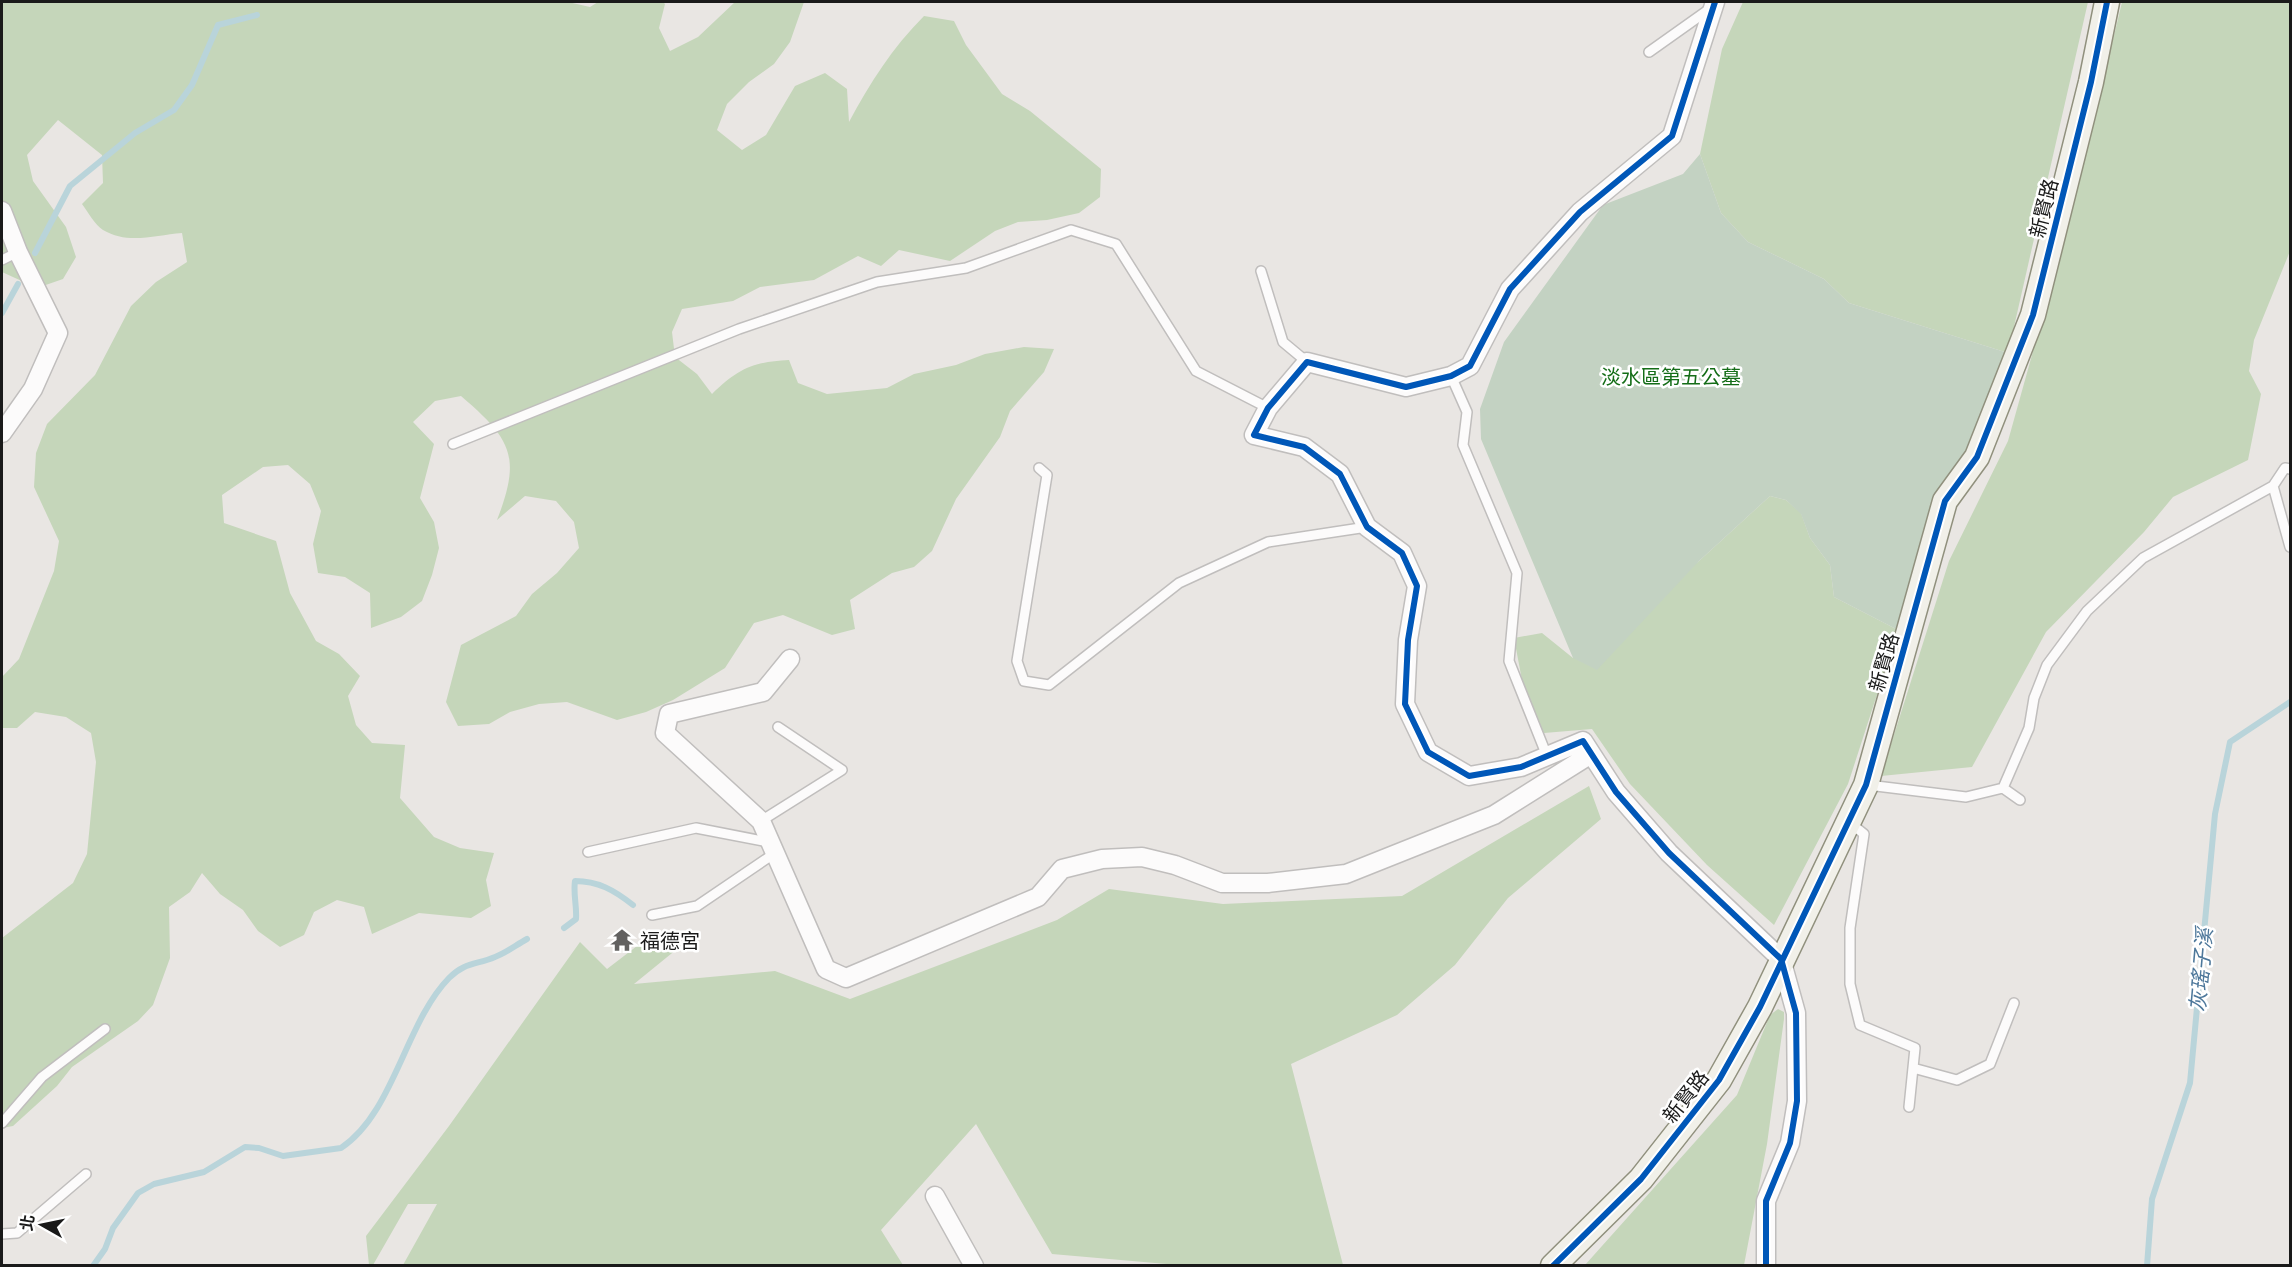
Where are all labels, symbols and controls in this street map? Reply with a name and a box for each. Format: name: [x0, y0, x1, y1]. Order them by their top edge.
street label: 新賢路: [2024, 176, 2062, 240]
park label: 淡水區第五公墓: [1601, 364, 1741, 388]
street label: 新賢路: [1863, 630, 1903, 694]
water label: 灰瑤子溪: [2184, 924, 2216, 1013]
temple icon: 福德宮: [609, 927, 635, 953]
place label: 福德宮: [640, 928, 700, 952]
street label: 新賢路: [1657, 1065, 1713, 1127]
north arrow: [12, 1195, 72, 1255]
text: 北: [16, 1213, 37, 1232]

